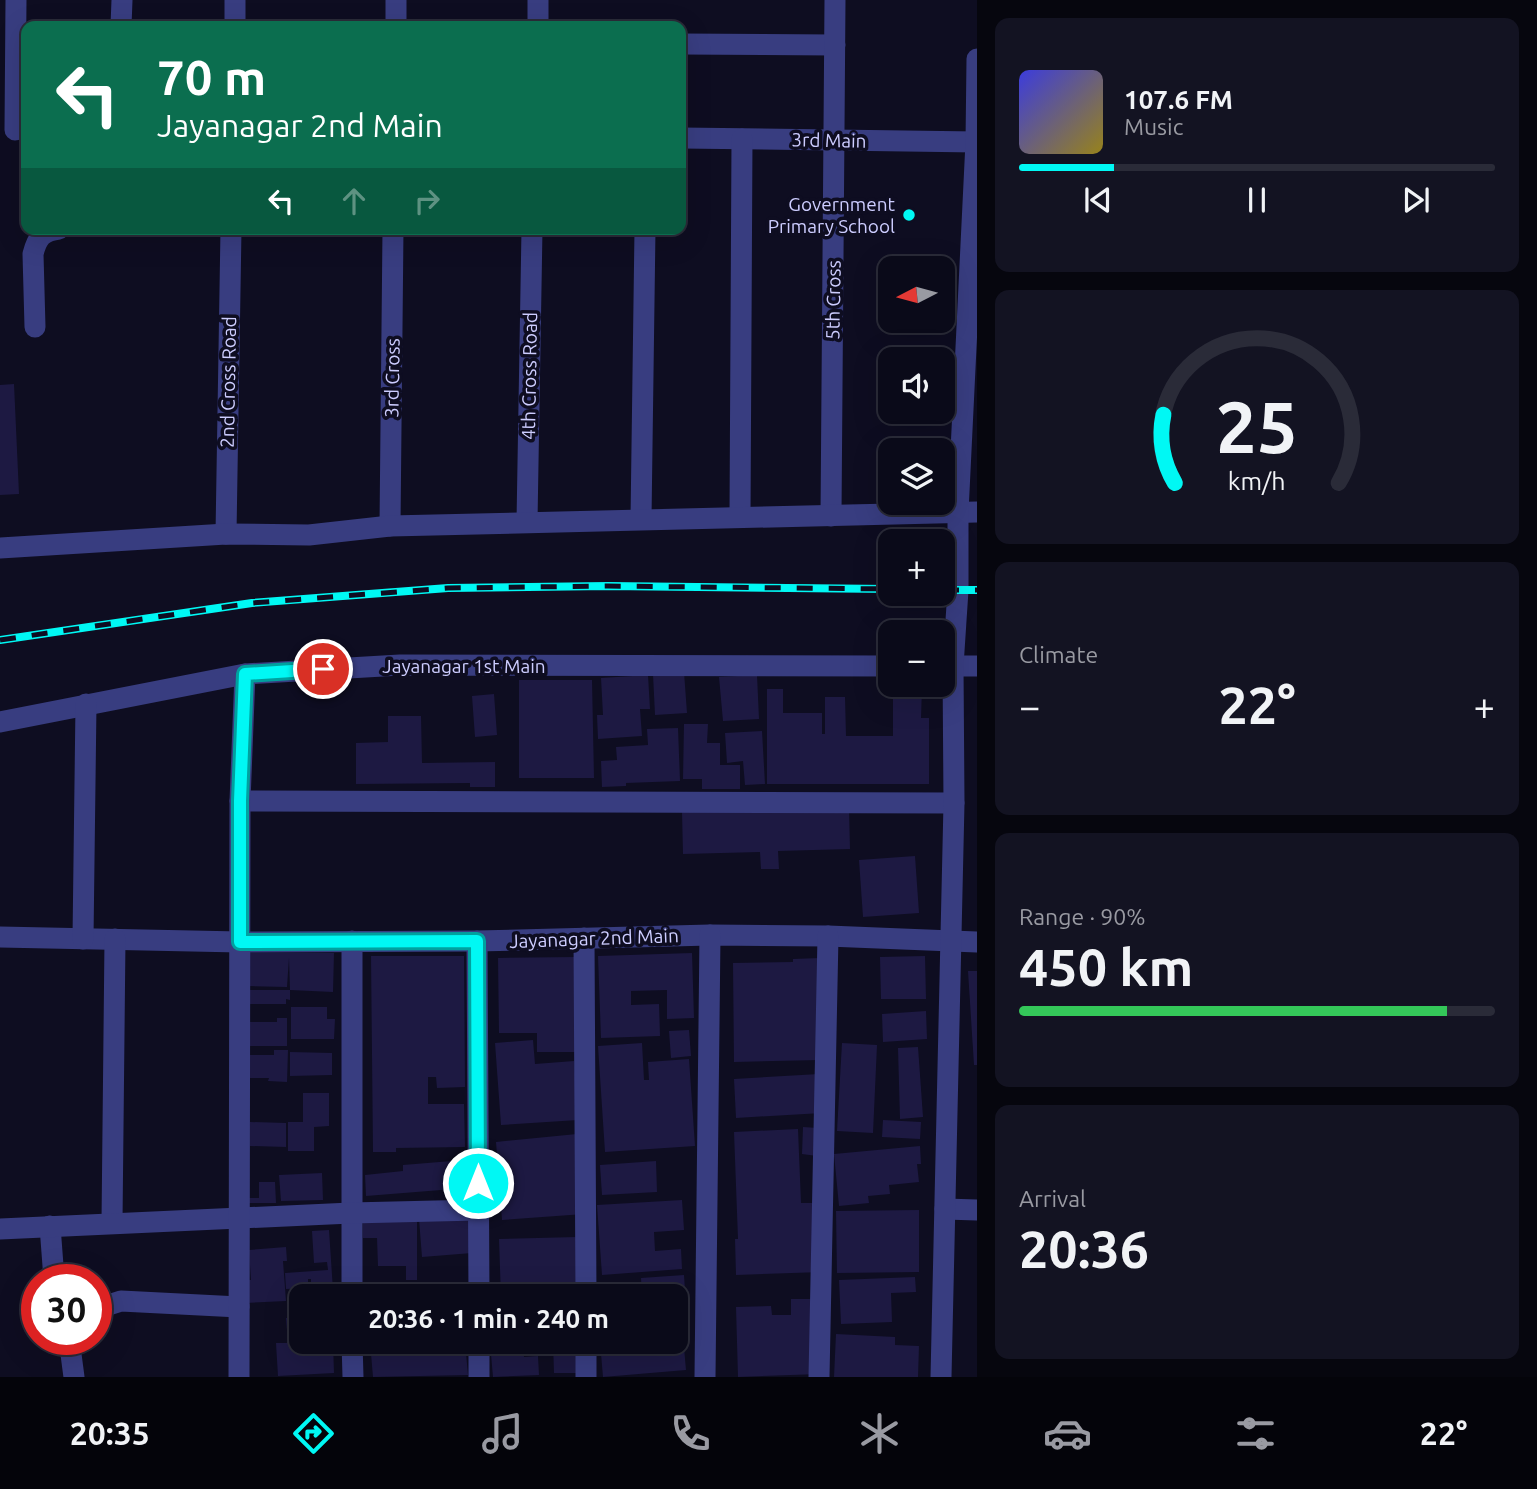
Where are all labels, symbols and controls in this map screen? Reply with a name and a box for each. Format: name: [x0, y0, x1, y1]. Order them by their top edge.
icon: left: [42, 49, 133, 140]
text: 70 m: [157, 49, 266, 104]
text: 107.6 FM: [1124, 85, 1233, 114]
text: Jayanagar 2nd Main: [157, 107, 443, 143]
text: Music: [1124, 114, 1183, 139]
street label: 3rd Main: [791, 128, 867, 152]
icon: previous: [1079, 181, 1117, 219]
icon: pause: [1238, 181, 1276, 219]
icon: next: [1397, 181, 1435, 219]
icon: left: [262, 182, 300, 220]
icon: ahead: [335, 182, 373, 220]
icon: right: [408, 182, 446, 220]
place label: Government Primary School: [768, 193, 896, 237]
marker: Government Primary School: [901, 207, 917, 223]
north arrow: [878, 256, 956, 332]
map controls: [878, 256, 955, 697]
street label: 5th Cross: [821, 260, 845, 340]
street label: 4th Cross Road: [517, 312, 541, 440]
street label: 2nd Cross Road: [216, 316, 240, 448]
street label: 3rd Cross: [380, 338, 404, 418]
button: sound: [878, 347, 955, 424]
text: 25: [1216, 385, 1298, 467]
button: layers: [878, 438, 955, 515]
text: km/h: [1228, 466, 1286, 494]
button: +: [878, 529, 955, 606]
button: −: [878, 620, 955, 697]
pin: [293, 639, 353, 699]
text: Climate: [1019, 642, 1098, 667]
icon: arrive: [304, 650, 342, 688]
street label: Jayanagar 1st Main: [382, 655, 546, 677]
text: 22°: [1218, 676, 1296, 734]
text: −: [1019, 685, 1040, 727]
text: +: [1474, 685, 1495, 727]
text: Range · 90%: [1019, 904, 1146, 929]
street label: Jayanagar 2nd Main: [509, 924, 679, 952]
text: 450 km: [1019, 938, 1193, 996]
position arrow: [441, 1146, 515, 1220]
text: Arrival: [1019, 1186, 1086, 1211]
text: 20:36: [1019, 1220, 1149, 1278]
speed limit sign: 30: [21, 1264, 112, 1355]
text: 20:36 · 1 min · 240 m: [368, 1304, 609, 1333]
icon: directions: [289, 1409, 338, 1458]
icon: music: [478, 1409, 527, 1458]
icon: phone: [666, 1409, 715, 1458]
icon: climate: [855, 1409, 904, 1458]
icon: car: [1043, 1409, 1092, 1458]
icon: filters: [1231, 1409, 1280, 1458]
text: 20:35: [70, 1415, 150, 1451]
text: 22°: [1420, 1415, 1467, 1451]

